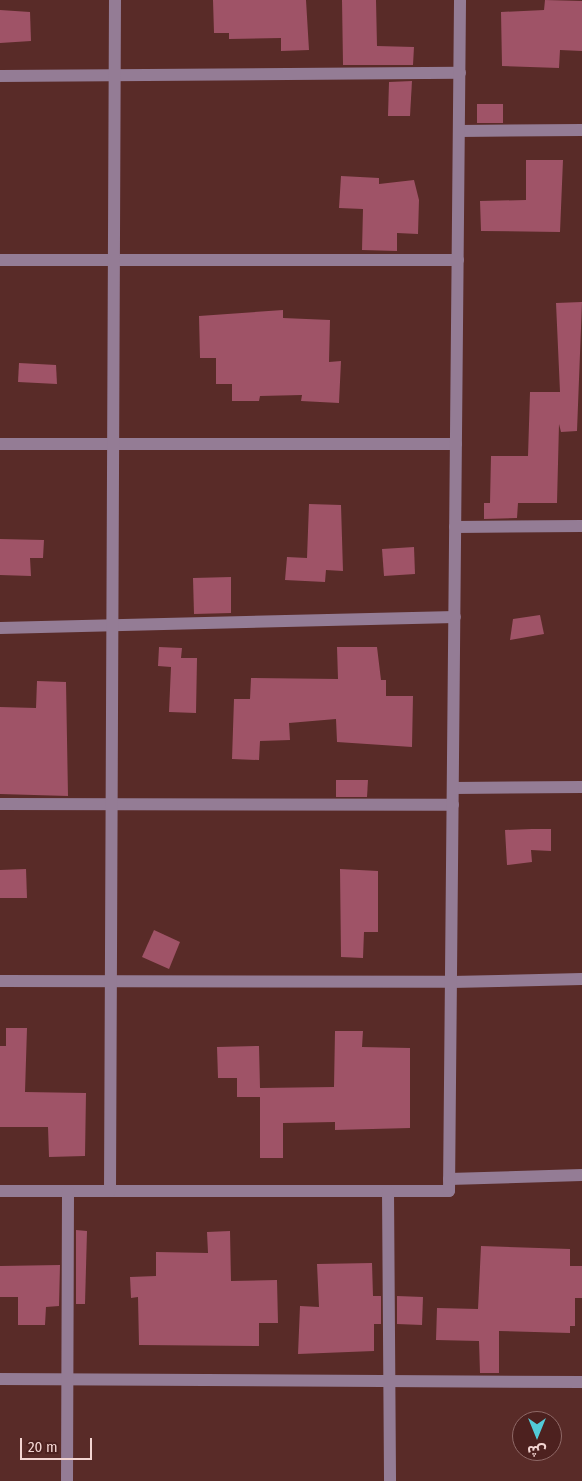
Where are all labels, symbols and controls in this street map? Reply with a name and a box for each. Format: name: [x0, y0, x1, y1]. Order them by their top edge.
north arrow: [512, 1411, 562, 1461]
scale bar: [22, 1428, 95, 1460]
text: 20 m: [28, 1438, 58, 1456]
text: ش: [527, 1442, 547, 1459]

